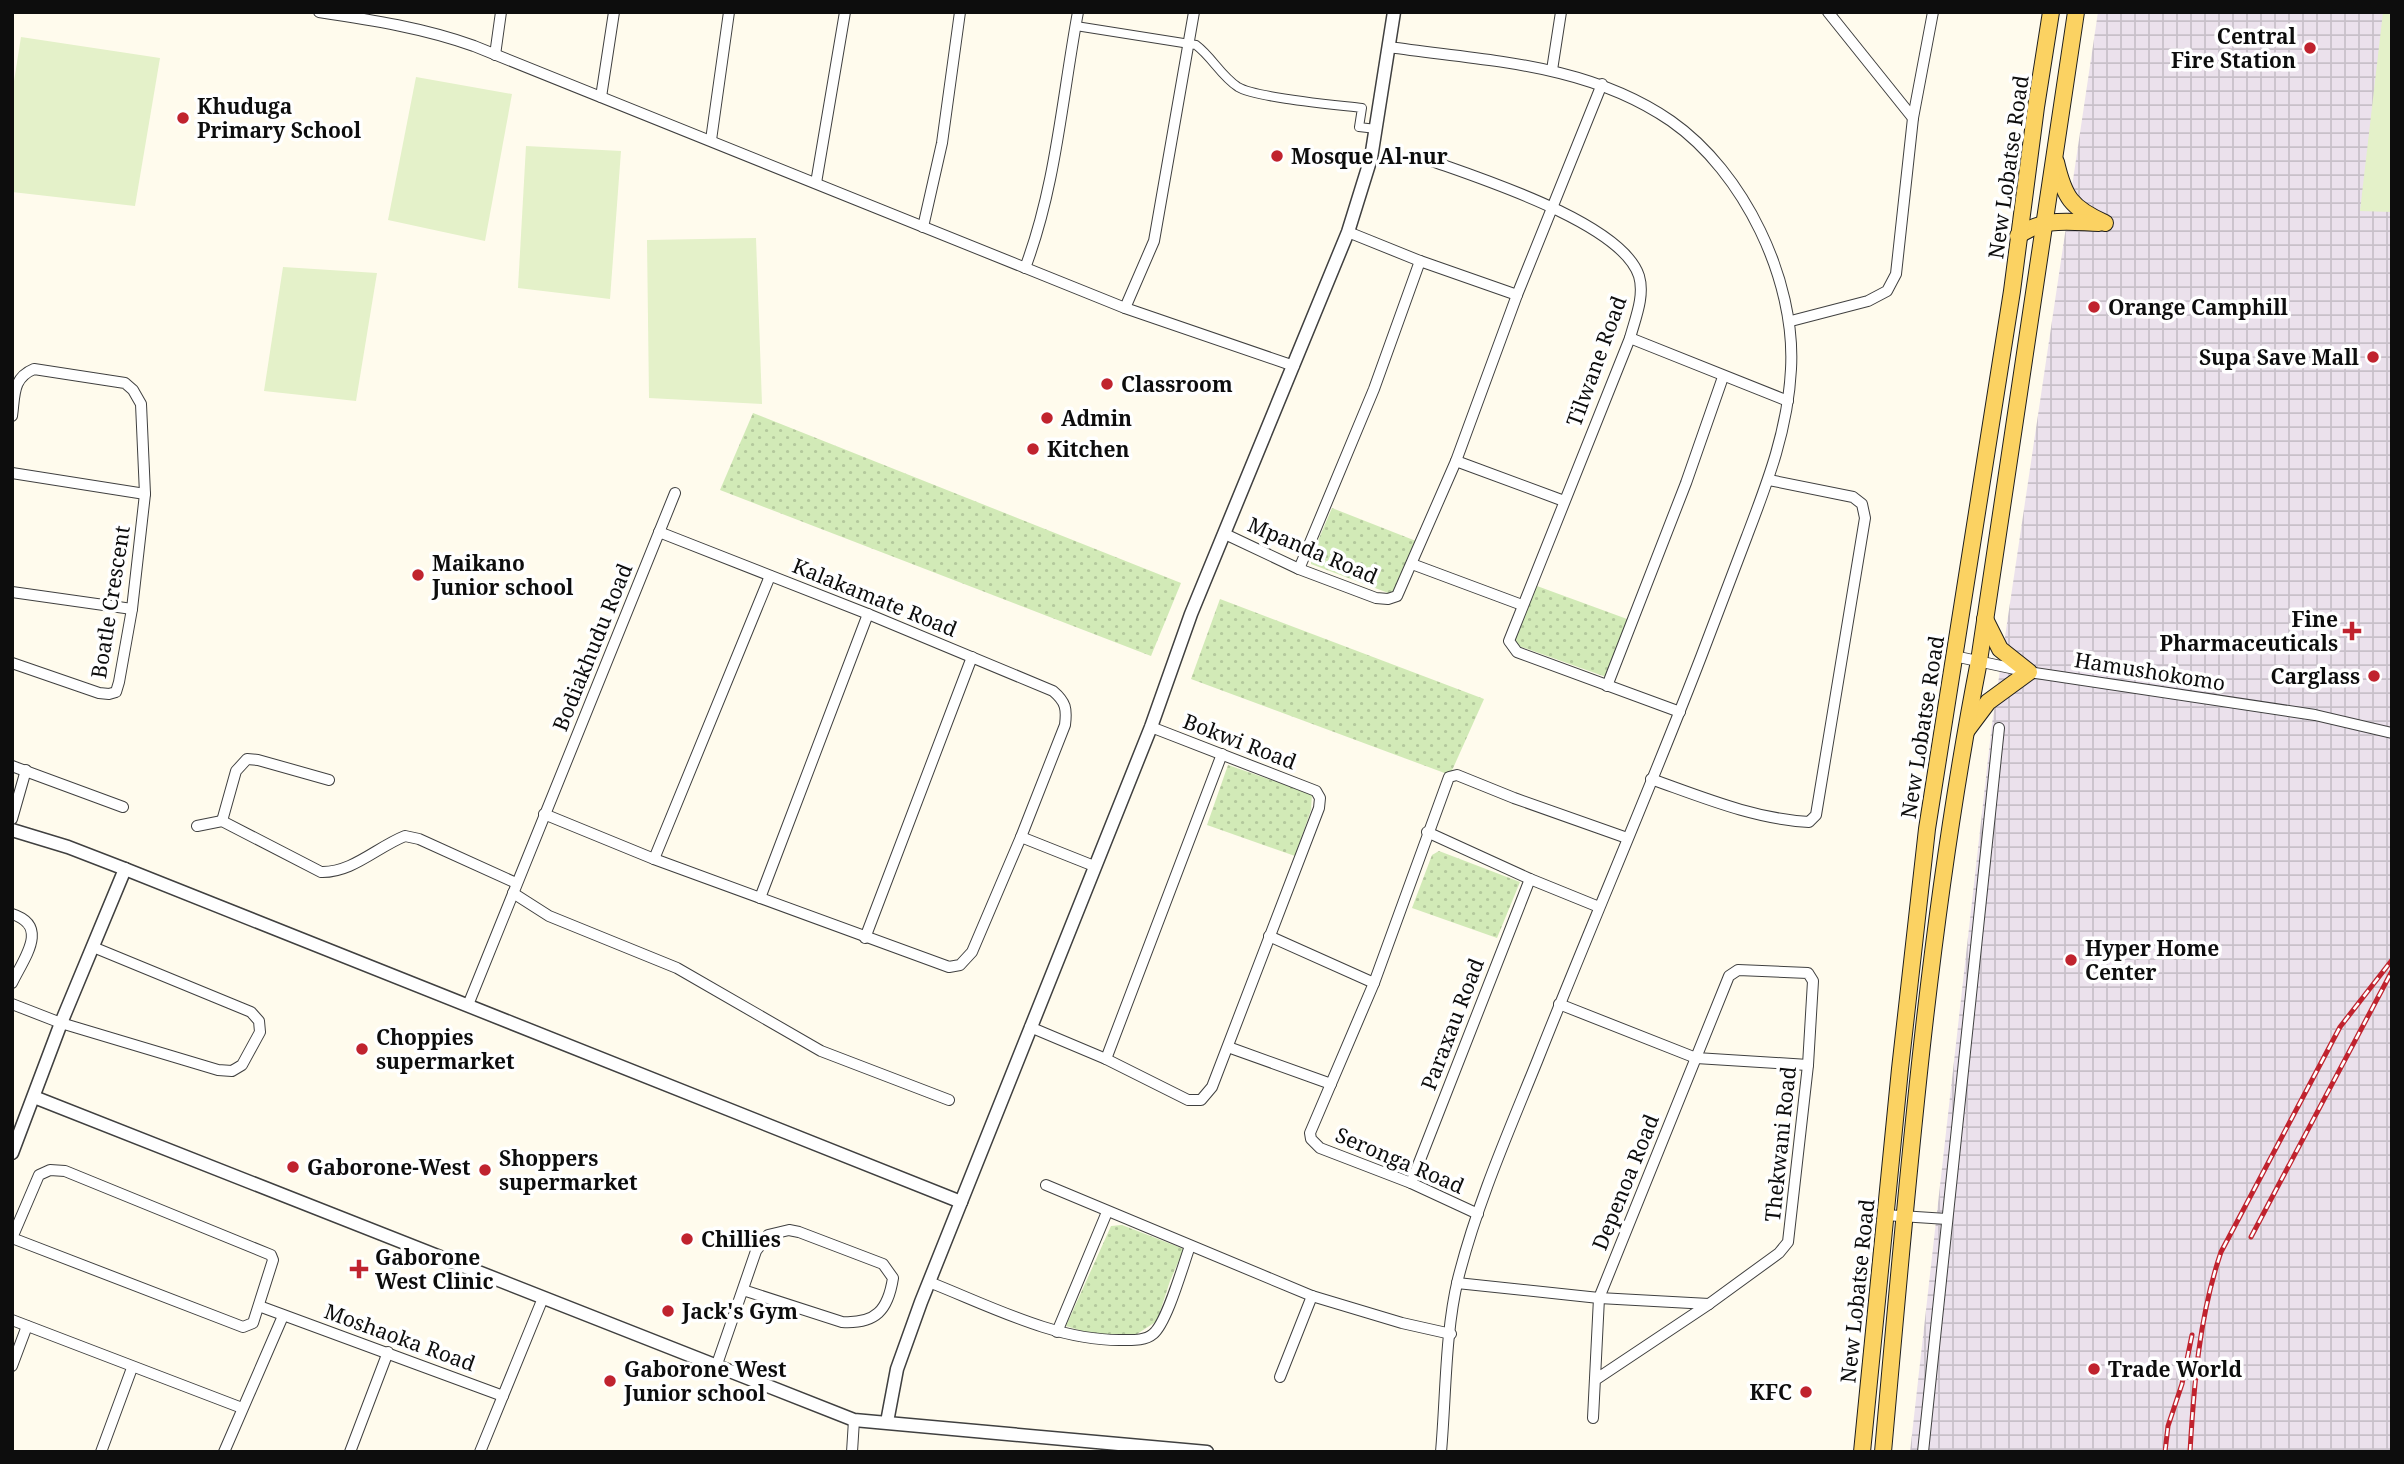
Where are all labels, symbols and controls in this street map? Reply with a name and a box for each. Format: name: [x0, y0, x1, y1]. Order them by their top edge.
place label: Central Fire Station: [2171, 22, 2297, 74]
marker: Central Fire Station: [2302, 40, 2318, 56]
street label: New Lobatse Road: [1981, 73, 2035, 261]
place label: Khuduga Primary School: [197, 92, 362, 144]
marker: Khuduga Primary School: [175, 110, 191, 126]
place label: Mosque Al-nur: [1291, 142, 1448, 170]
marker: Mosque Al-nur: [1269, 148, 1285, 164]
street label: Tilwane Road: [1559, 292, 1633, 430]
place label: Orange Camphill: [2108, 293, 2289, 321]
marker: Orange Camphill: [2086, 299, 2102, 315]
place label: Supa Save Mall: [2199, 343, 2360, 371]
marker: Supa Save Mall: [2365, 349, 2381, 365]
place label: Classroom: [1121, 370, 1233, 398]
marker: Classroom: [1099, 376, 1115, 392]
place label: Admin: [1061, 404, 1132, 432]
marker: Admin: [1039, 410, 1055, 426]
place label: Kitchen: [1047, 435, 1129, 463]
marker: Kitchen: [1025, 441, 1041, 457]
street label: Mpanda Road: [1244, 510, 1382, 590]
street label: Boatle Crescent: [84, 524, 136, 680]
place label: Maikano Junior school: [431, 549, 574, 601]
street label: Kalakamate Road: [788, 551, 962, 643]
street label: Bodiakhudu Road: [546, 559, 638, 735]
marker: Maikano Junior school: [410, 567, 426, 583]
place label: Fine Pharmaceuticals: [2160, 605, 2338, 657]
marker: Fine Pharmaceuticals: [2344, 623, 2360, 639]
street label: New Lobatse Road: [1894, 633, 1950, 821]
street label: Hamushokomo: [2072, 645, 2228, 697]
place label: Carglass: [2270, 662, 2360, 690]
marker: Carglass: [2366, 668, 2382, 684]
street label: Bokwi Road: [1179, 707, 1301, 775]
place label: Hyper Home Center: [2085, 934, 2219, 986]
marker: Hyper Home Center: [2063, 952, 2079, 968]
street label: Paraxau Road: [1414, 954, 1490, 1094]
place label: Choppies supermarket: [376, 1023, 515, 1075]
marker: Choppies supermarket: [354, 1041, 370, 1057]
street label: Thekwani Road: [1758, 1065, 1802, 1223]
street label: Depenoa Road: [1585, 1110, 1665, 1254]
street label: Seronga Road: [1331, 1120, 1469, 1200]
place label: Shoppers supermarket: [499, 1144, 638, 1196]
place label: Gaborone-West: [307, 1153, 471, 1181]
marker: Gaborone-West: [285, 1159, 301, 1175]
marker: Shoppers supermarket: [477, 1162, 493, 1178]
street label: New Lobatse Road: [1833, 1197, 1881, 1384]
place label: Chillies: [701, 1225, 781, 1253]
marker: Chillies: [679, 1231, 695, 1247]
place label: Gaborone West Clinic: [375, 1243, 494, 1295]
marker: Gaborone West Clinic: [349, 1259, 369, 1279]
street label: Moshaoka Road: [321, 1297, 479, 1377]
place label: Jack's Gym: [681, 1297, 798, 1325]
marker: Jack's Gym: [660, 1303, 676, 1319]
place label: Gaborone West Junior school: [623, 1355, 787, 1407]
place label: Trade World: [2108, 1355, 2242, 1383]
marker: Trade World: [2086, 1361, 2102, 1377]
marker: Gaborone West Junior school: [602, 1373, 618, 1389]
place label: KFC: [1749, 1378, 1792, 1406]
marker: KFC: [1798, 1384, 1814, 1400]

